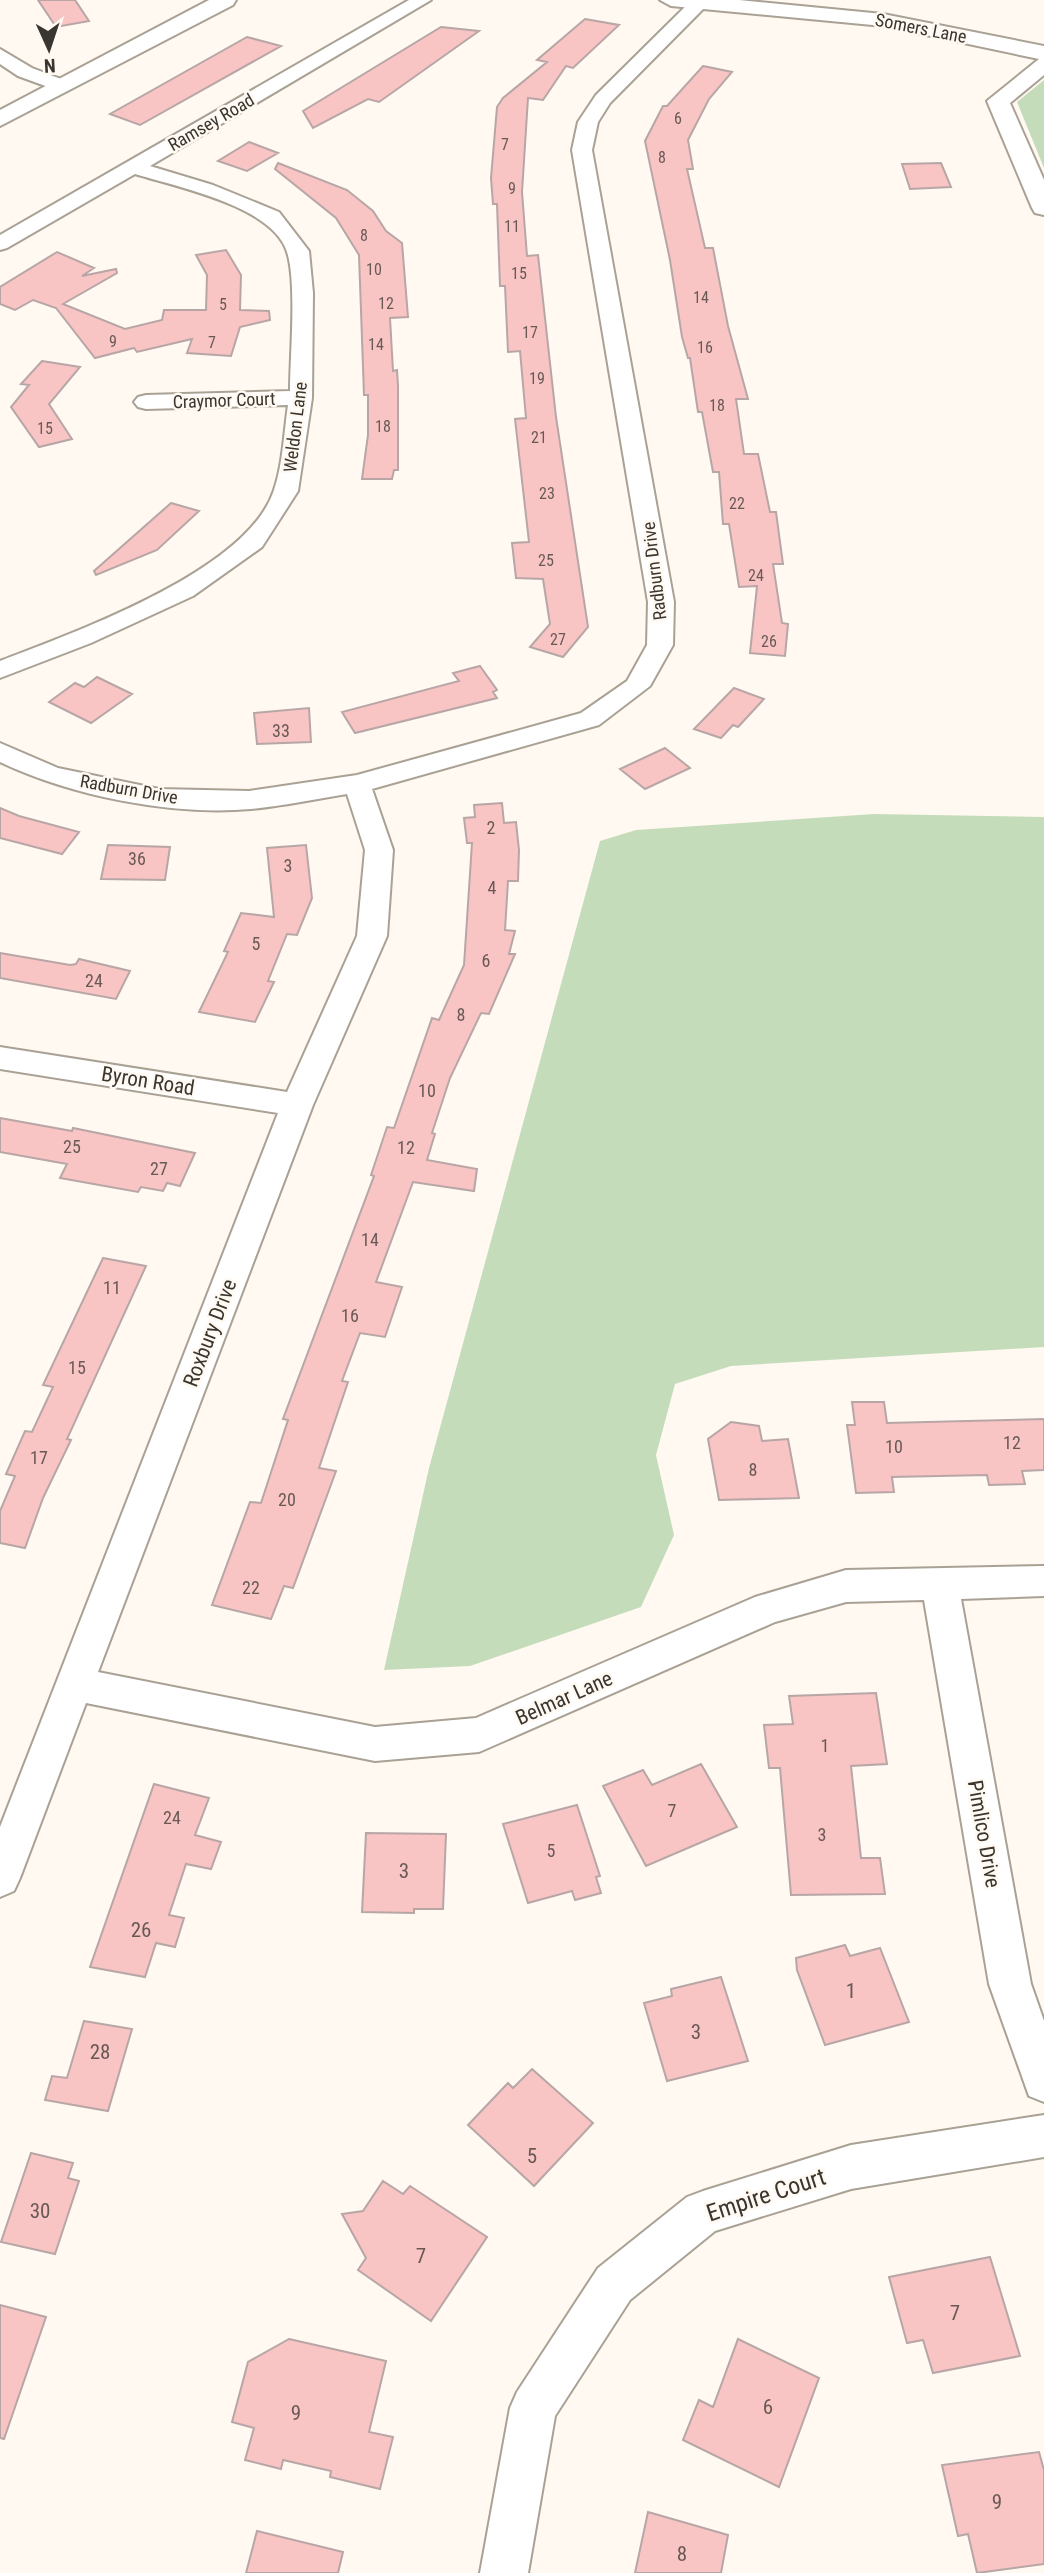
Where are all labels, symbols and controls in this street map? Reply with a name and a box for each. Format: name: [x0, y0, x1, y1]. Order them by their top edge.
street label: Somers Lane: [874, 9, 968, 47]
north arrow: [14, 14, 84, 84]
text: N: [43, 54, 56, 77]
street label: Ramsey Road: [164, 89, 258, 155]
house number: 6: [674, 109, 682, 128]
house number: 7: [501, 135, 509, 154]
house number: 8: [658, 148, 666, 167]
house number: 9: [508, 179, 516, 198]
house number: 11: [504, 217, 520, 236]
house number: 8: [360, 226, 368, 245]
house number: 10: [366, 260, 382, 279]
house number: 15: [511, 264, 527, 283]
house number: 14: [693, 288, 709, 307]
house number: 12: [378, 294, 394, 313]
house number: 5: [219, 295, 227, 314]
house number: 17: [522, 323, 538, 342]
house number: 9: [109, 332, 117, 351]
house number: 7: [208, 333, 216, 352]
house number: 14: [368, 335, 384, 354]
house number: 16: [697, 338, 713, 357]
house number: 19: [529, 369, 545, 388]
street label: Weldon Lane: [279, 380, 311, 474]
street label: Craymor Court: [172, 388, 276, 412]
house number: 18: [709, 396, 725, 415]
house number: 18: [375, 417, 391, 436]
house number: 15: [37, 419, 53, 438]
house number: 21: [531, 428, 547, 447]
house number: 23: [539, 484, 555, 503]
house number: 22: [729, 494, 745, 513]
street label: Radburn Drive: [638, 521, 670, 621]
house number: 25: [538, 551, 554, 570]
house number: 24: [748, 566, 764, 585]
house number: 27: [550, 630, 566, 649]
house number: 26: [761, 632, 777, 651]
house number: 33: [272, 720, 290, 741]
street label: Radburn Drive: [78, 770, 180, 808]
house number: 2: [487, 817, 496, 838]
house number: 36: [128, 848, 146, 869]
house number: 3: [284, 855, 292, 876]
house number: 4: [488, 877, 497, 898]
house number: 5: [252, 933, 261, 954]
house number: 6: [482, 950, 490, 971]
house number: 24: [85, 970, 103, 991]
house number: 8: [457, 1004, 465, 1025]
street label: Byron Road: [100, 1062, 196, 1100]
house number: 10: [418, 1080, 436, 1101]
house number: 25: [63, 1136, 81, 1157]
house number: 12: [397, 1137, 415, 1158]
house number: 27: [150, 1158, 168, 1179]
house number: 14: [361, 1229, 379, 1250]
street label: Roxbury Drive: [179, 1276, 242, 1390]
house number: 11: [103, 1277, 121, 1298]
house number: 16: [341, 1305, 359, 1326]
house number: 15: [68, 1357, 86, 1378]
house number: 12: [1003, 1432, 1021, 1453]
house number: 10: [885, 1436, 903, 1457]
house number: 17: [30, 1447, 48, 1468]
house number: 8: [749, 1459, 757, 1480]
house number: 20: [278, 1489, 296, 1510]
house number: 22: [242, 1577, 260, 1598]
street label: Belmar Lane: [512, 1666, 616, 1730]
house number: 1: [821, 1735, 829, 1756]
street label: Pimlico Drive: [963, 1778, 1005, 1890]
house number: 7: [668, 1800, 677, 1821]
house number: 24: [163, 1807, 181, 1828]
house number: 3: [818, 1824, 826, 1845]
house number: 5: [547, 1840, 556, 1861]
house number: 3: [399, 1859, 409, 1883]
house number: 26: [131, 1918, 151, 1942]
house number: 1: [846, 1979, 856, 2003]
house number: 3: [691, 2020, 701, 2044]
house number: 28: [90, 2040, 110, 2064]
house number: 5: [527, 2144, 537, 2168]
street label: Empire Court: [703, 2163, 829, 2227]
house number: 30: [30, 2199, 50, 2223]
house number: 7: [416, 2244, 426, 2268]
house number: 7: [950, 2301, 960, 2325]
house number: 6: [763, 2395, 773, 2419]
house number: 9: [291, 2401, 301, 2425]
house number: 9: [992, 2490, 1002, 2514]
house number: 8: [677, 2542, 687, 2566]

